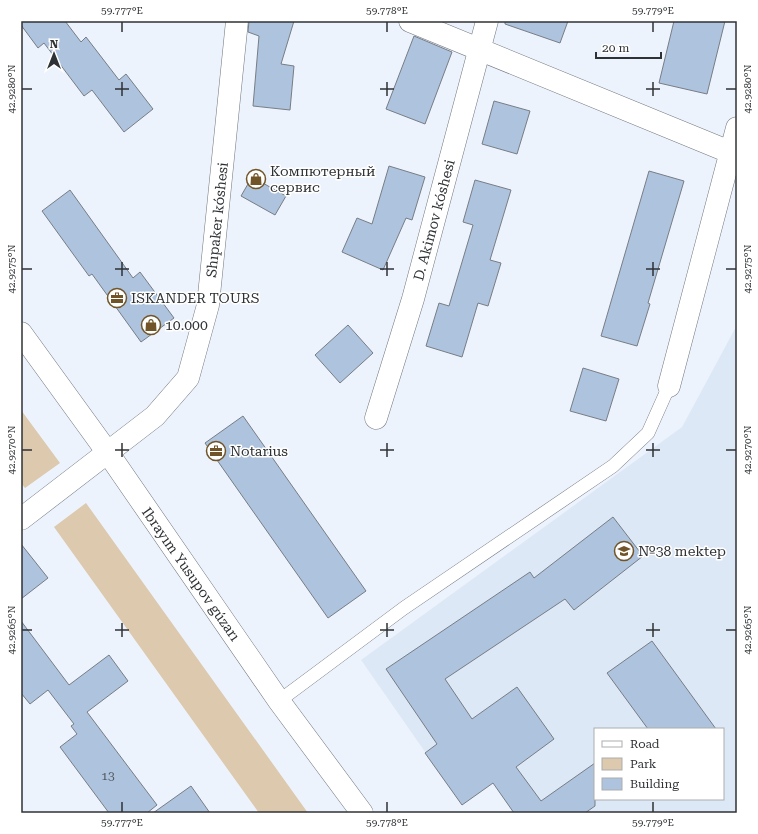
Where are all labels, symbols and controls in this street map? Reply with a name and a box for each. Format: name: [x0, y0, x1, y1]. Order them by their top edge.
text: 59.777°E: [101, 5, 143, 16]
text: 59.778°E: [366, 5, 408, 16]
text: 59.779°E: [632, 5, 674, 16]
north arrow: [34, 34, 74, 74]
scale bar: [596, 34, 661, 60]
text: N: [50, 38, 59, 51]
text: 20 m: [602, 41, 629, 55]
text: 42.9280°N: [6, 64, 17, 114]
text: 42.9280°N: [742, 64, 753, 114]
street label: D. Akimov kóshesi: [410, 157, 458, 282]
street label: Shıpaker kóshesi: [203, 161, 231, 278]
place label: Компютерный сервис: [270, 163, 375, 195]
shop icon: Компютерный сервис: [245, 168, 267, 190]
text: 42.9275°N: [6, 244, 17, 294]
text: 42.9275°N: [742, 244, 753, 294]
office icon: ISKANDER TOURS: [106, 287, 128, 309]
place label: ISKANDER TOURS: [131, 290, 260, 306]
shop icon: 10.000: [140, 314, 162, 336]
place label: 10.000: [165, 317, 208, 333]
text: 42.9270°N: [6, 425, 17, 475]
text: 42.9270°N: [742, 425, 753, 475]
office icon: Notarius: [205, 440, 227, 462]
place label: Notarius: [230, 443, 288, 459]
street label: Ibrayım Yusupov gúzarı: [139, 504, 244, 644]
school or university icon: №38 mektep: [613, 540, 635, 562]
place label: №38 mektep: [638, 543, 726, 559]
text: 42.9265°N: [6, 605, 17, 655]
text: 42.9265°N: [742, 605, 753, 655]
legend: [594, 728, 724, 800]
text: Road: [630, 737, 660, 751]
text: Park: [630, 757, 657, 771]
house number: 13: [101, 769, 115, 783]
text: Building: [630, 777, 679, 791]
text: 59.777°E: [101, 817, 143, 828]
text: 59.778°E: [366, 817, 408, 828]
text: 59.779°E: [632, 817, 674, 828]

